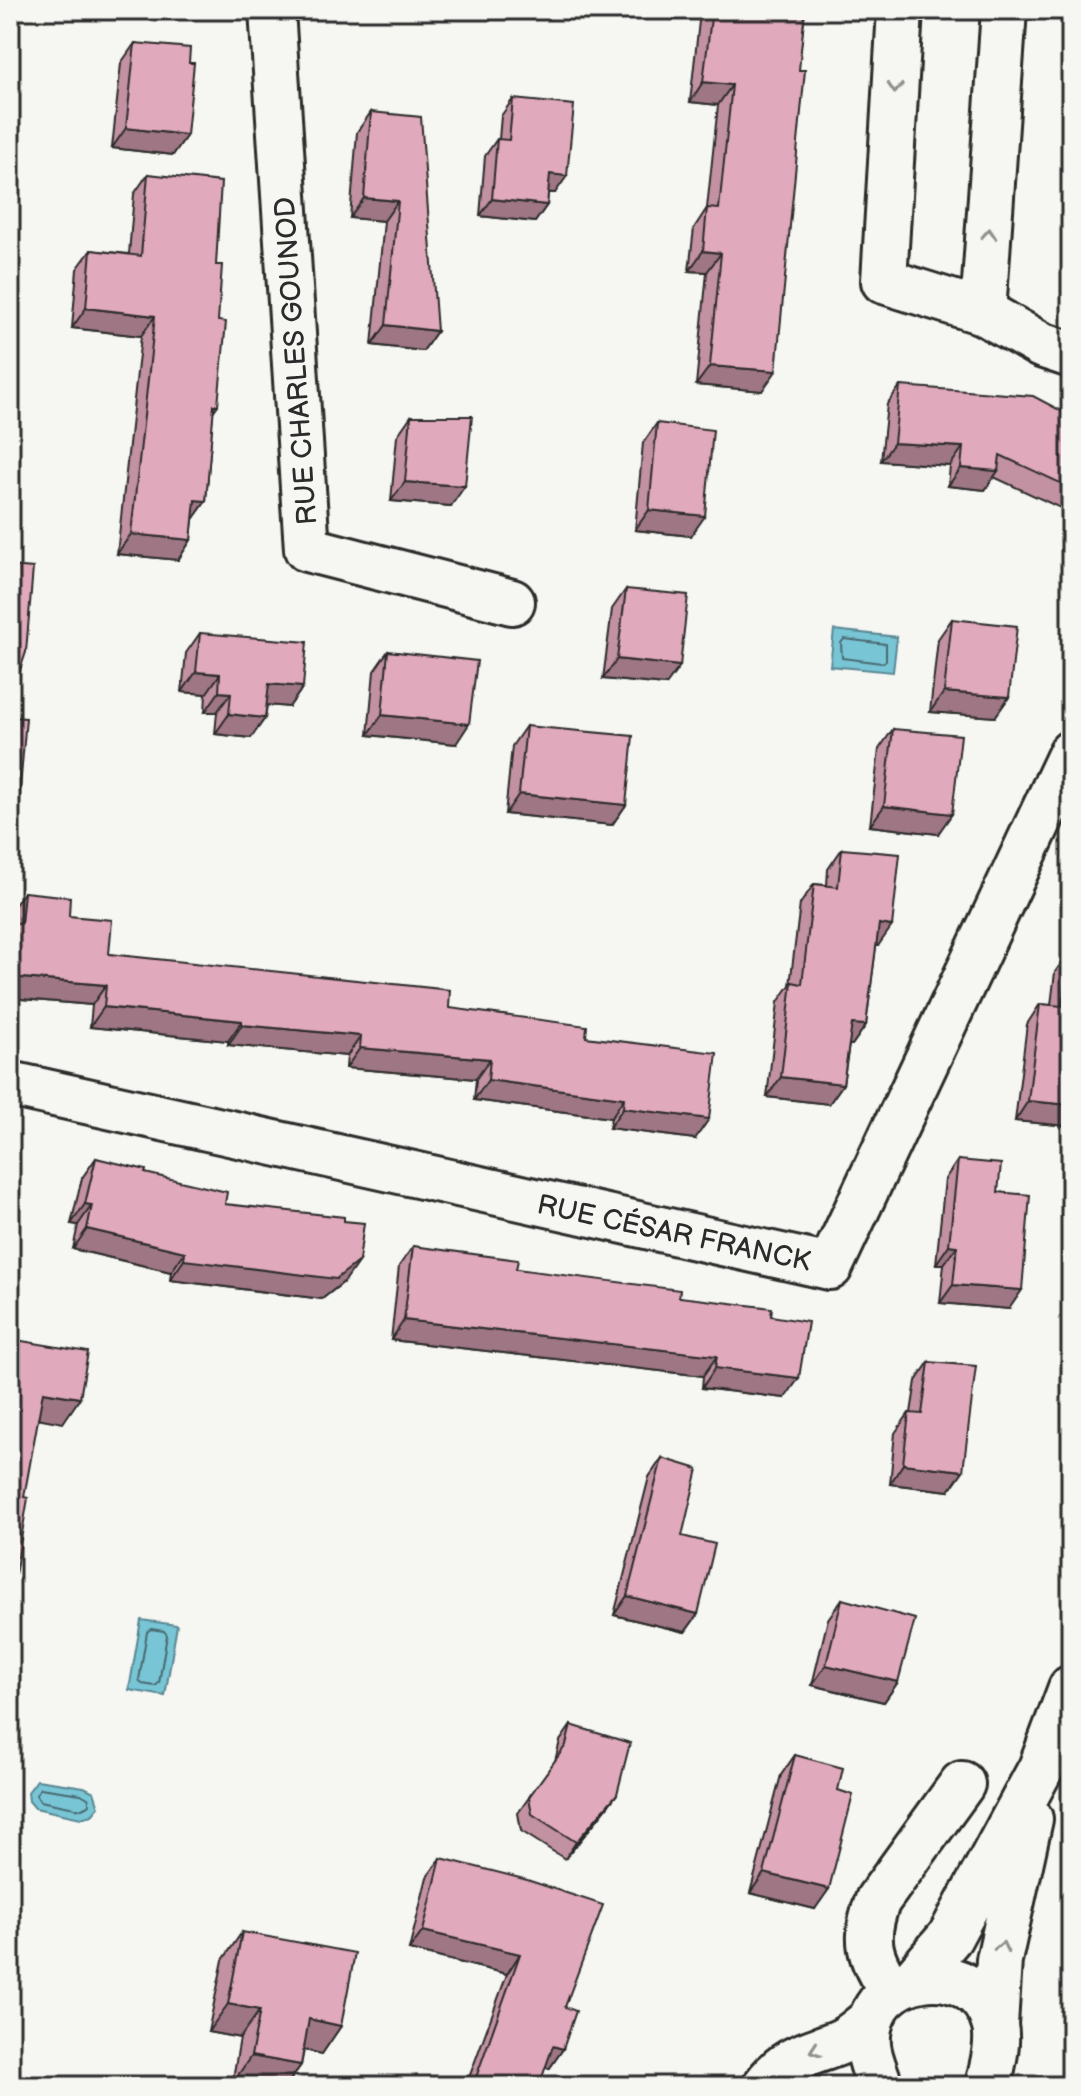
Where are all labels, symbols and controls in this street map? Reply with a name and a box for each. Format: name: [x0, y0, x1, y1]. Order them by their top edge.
one-way arrow: [887, 82, 904, 95]
street label: RUE CHARLES GOUNOD: [269, 196, 324, 526]
one-way arrow: [980, 227, 997, 240]
street label: RUE CÉSAR FRANCK: [534, 1187, 814, 1279]
one-way arrow: [993, 1941, 1010, 1955]
one-way arrow: [809, 2040, 823, 2056]

